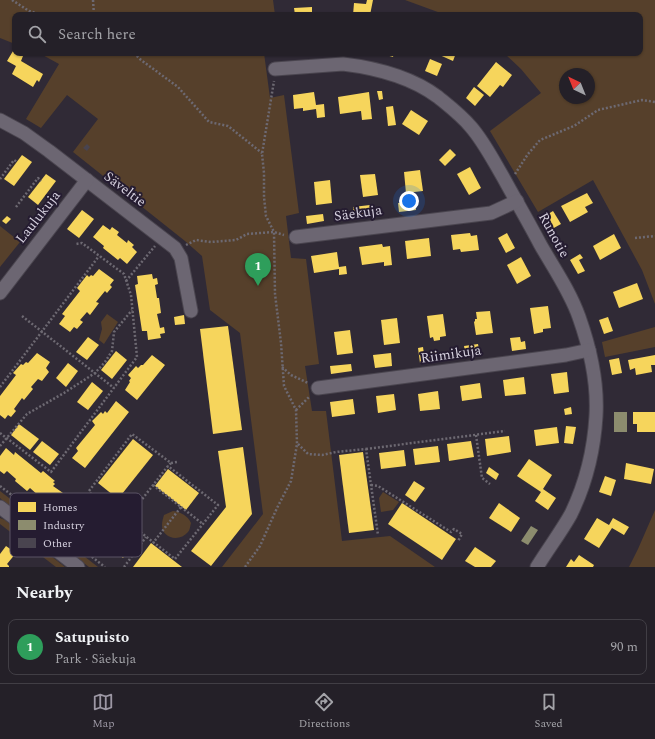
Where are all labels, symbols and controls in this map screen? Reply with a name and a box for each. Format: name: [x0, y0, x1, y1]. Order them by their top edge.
search box: [12, 12, 643, 56]
icon: search: [26, 23, 48, 45]
text: Search here: [58, 23, 136, 46]
north arrow: [559, 68, 595, 104]
street label: Säveltie: [99, 166, 151, 212]
street label: Laulukuja: [11, 186, 66, 248]
your location: [399, 191, 419, 211]
street label: Säekuja: [333, 199, 383, 227]
street label: Runotie: [533, 209, 575, 262]
pin: 1: [245, 253, 271, 286]
street label: Riimikuja: [419, 339, 483, 369]
legend: [10, 493, 142, 557]
text: Homes: [43, 499, 77, 516]
text: Industry: [43, 517, 85, 534]
text: Other: [43, 535, 72, 552]
text: Nearby: [16, 580, 72, 606]
text: Satupuisto: [55, 626, 129, 649]
text: 1: [26, 637, 34, 657]
text: 90 m: [611, 637, 638, 657]
text: Park · Säekuja: [55, 649, 136, 669]
tab: Map: [92, 691, 114, 732]
tab: Directions: [299, 691, 350, 732]
tab: Saved: [535, 691, 563, 732]

